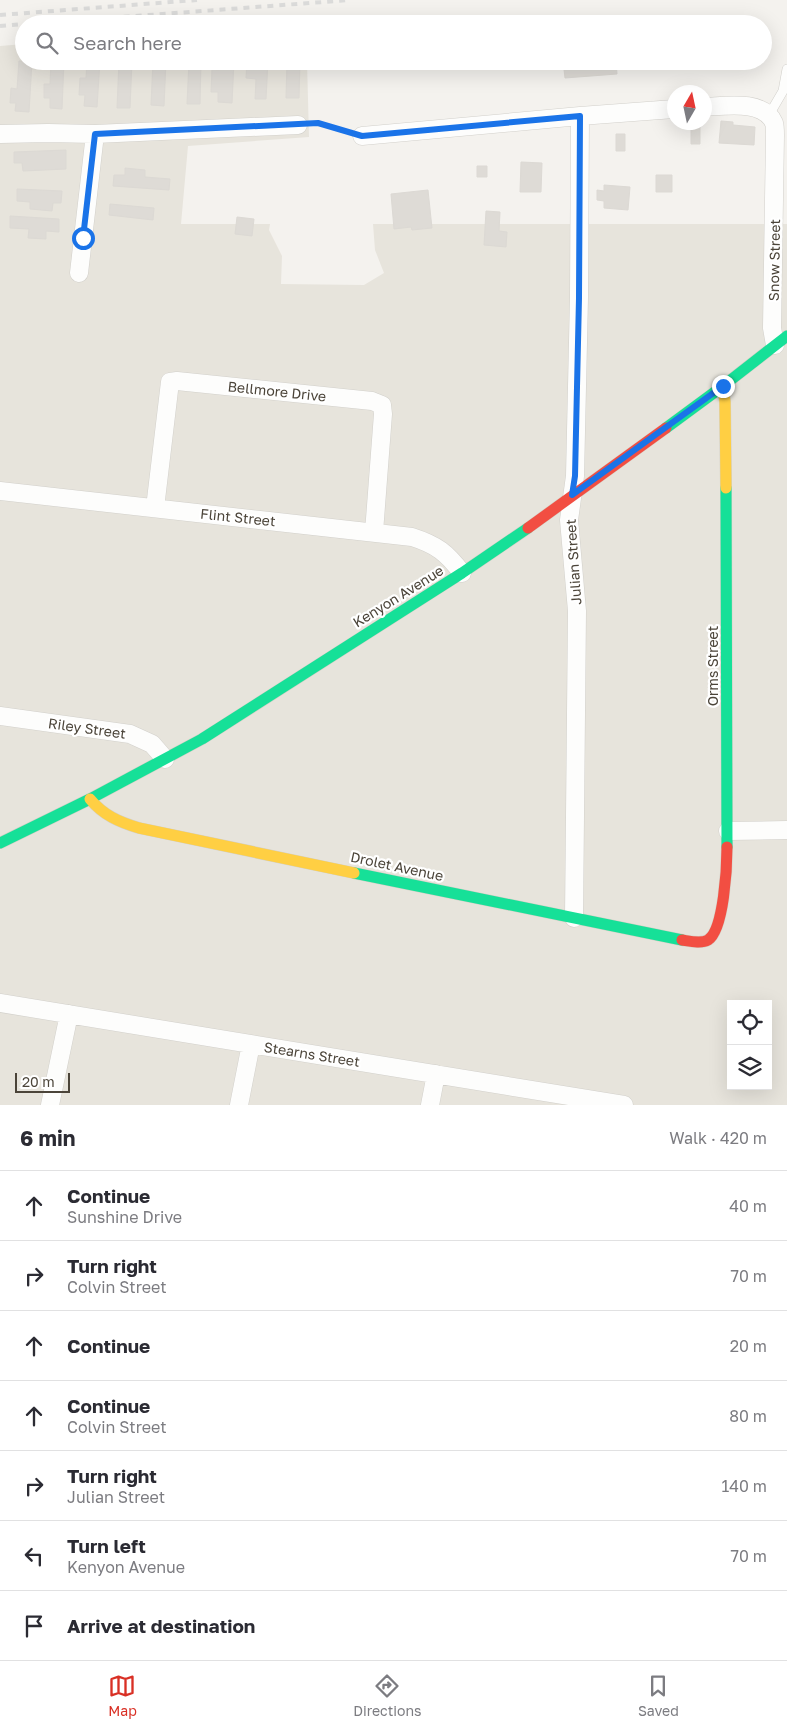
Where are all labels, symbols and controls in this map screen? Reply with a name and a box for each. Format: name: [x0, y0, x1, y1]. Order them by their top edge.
search box: [15, 15, 772, 70]
icon: search: [33, 29, 61, 57]
text: Search here: [73, 31, 182, 54]
north arrow: [667, 85, 712, 130]
street label: Snow Street: [765, 219, 783, 301]
route start: [72, 227, 95, 250]
route end: [712, 375, 735, 398]
street label: Bellmore Drive: [227, 377, 327, 405]
street label: Flint Street: [200, 505, 276, 529]
street label: Julian Street: [562, 519, 584, 605]
street label: Kenyon Avenue: [350, 561, 446, 631]
street label: Orms Street: [704, 626, 721, 706]
street label: Riley Street: [47, 714, 127, 742]
street label: Drolet Avenue: [349, 848, 445, 884]
map controls: [727, 1000, 772, 1090]
button: locate: [727, 1000, 772, 1045]
street label: Stearns Street: [263, 1038, 361, 1070]
button: layers: [727, 1045, 772, 1090]
scale bar: [15, 1070, 70, 1093]
text: 20 m: [22, 1073, 55, 1090]
text: 6 min: [20, 1125, 75, 1151]
text: Walk · 420 m: [669, 1128, 767, 1148]
text: Continue: [67, 1184, 150, 1207]
icon: ahead: [20, 1192, 48, 1220]
text: 40 m: [729, 1196, 767, 1216]
text: Sunshine Drive: [67, 1207, 182, 1227]
text: Turn right: [67, 1254, 157, 1277]
icon: right: [20, 1262, 48, 1290]
text: 70 m: [730, 1266, 767, 1286]
text: Colvin Street: [67, 1277, 167, 1297]
icon: ahead: [20, 1332, 48, 1360]
text: Continue: [67, 1334, 150, 1357]
text: 20 m: [730, 1336, 767, 1356]
text: Continue: [67, 1394, 150, 1417]
icon: ahead: [20, 1402, 48, 1430]
text: 80 m: [729, 1406, 767, 1426]
text: Colvin Street: [67, 1417, 167, 1437]
text: Turn right: [67, 1464, 157, 1487]
icon: right: [20, 1472, 48, 1500]
text: 140 m: [721, 1476, 767, 1496]
text: Julian Street: [67, 1487, 165, 1507]
text: Turn left: [67, 1534, 146, 1557]
icon: left: [20, 1542, 48, 1570]
text: 70 m: [730, 1546, 767, 1566]
text: Kenyon Avenue: [67, 1557, 185, 1577]
icon: arrive: [20, 1612, 48, 1640]
text: Arrive at destination: [67, 1614, 255, 1637]
tab: Map: [108, 1672, 137, 1719]
tab: Directions: [353, 1672, 422, 1719]
tab: Saved: [638, 1672, 679, 1719]

